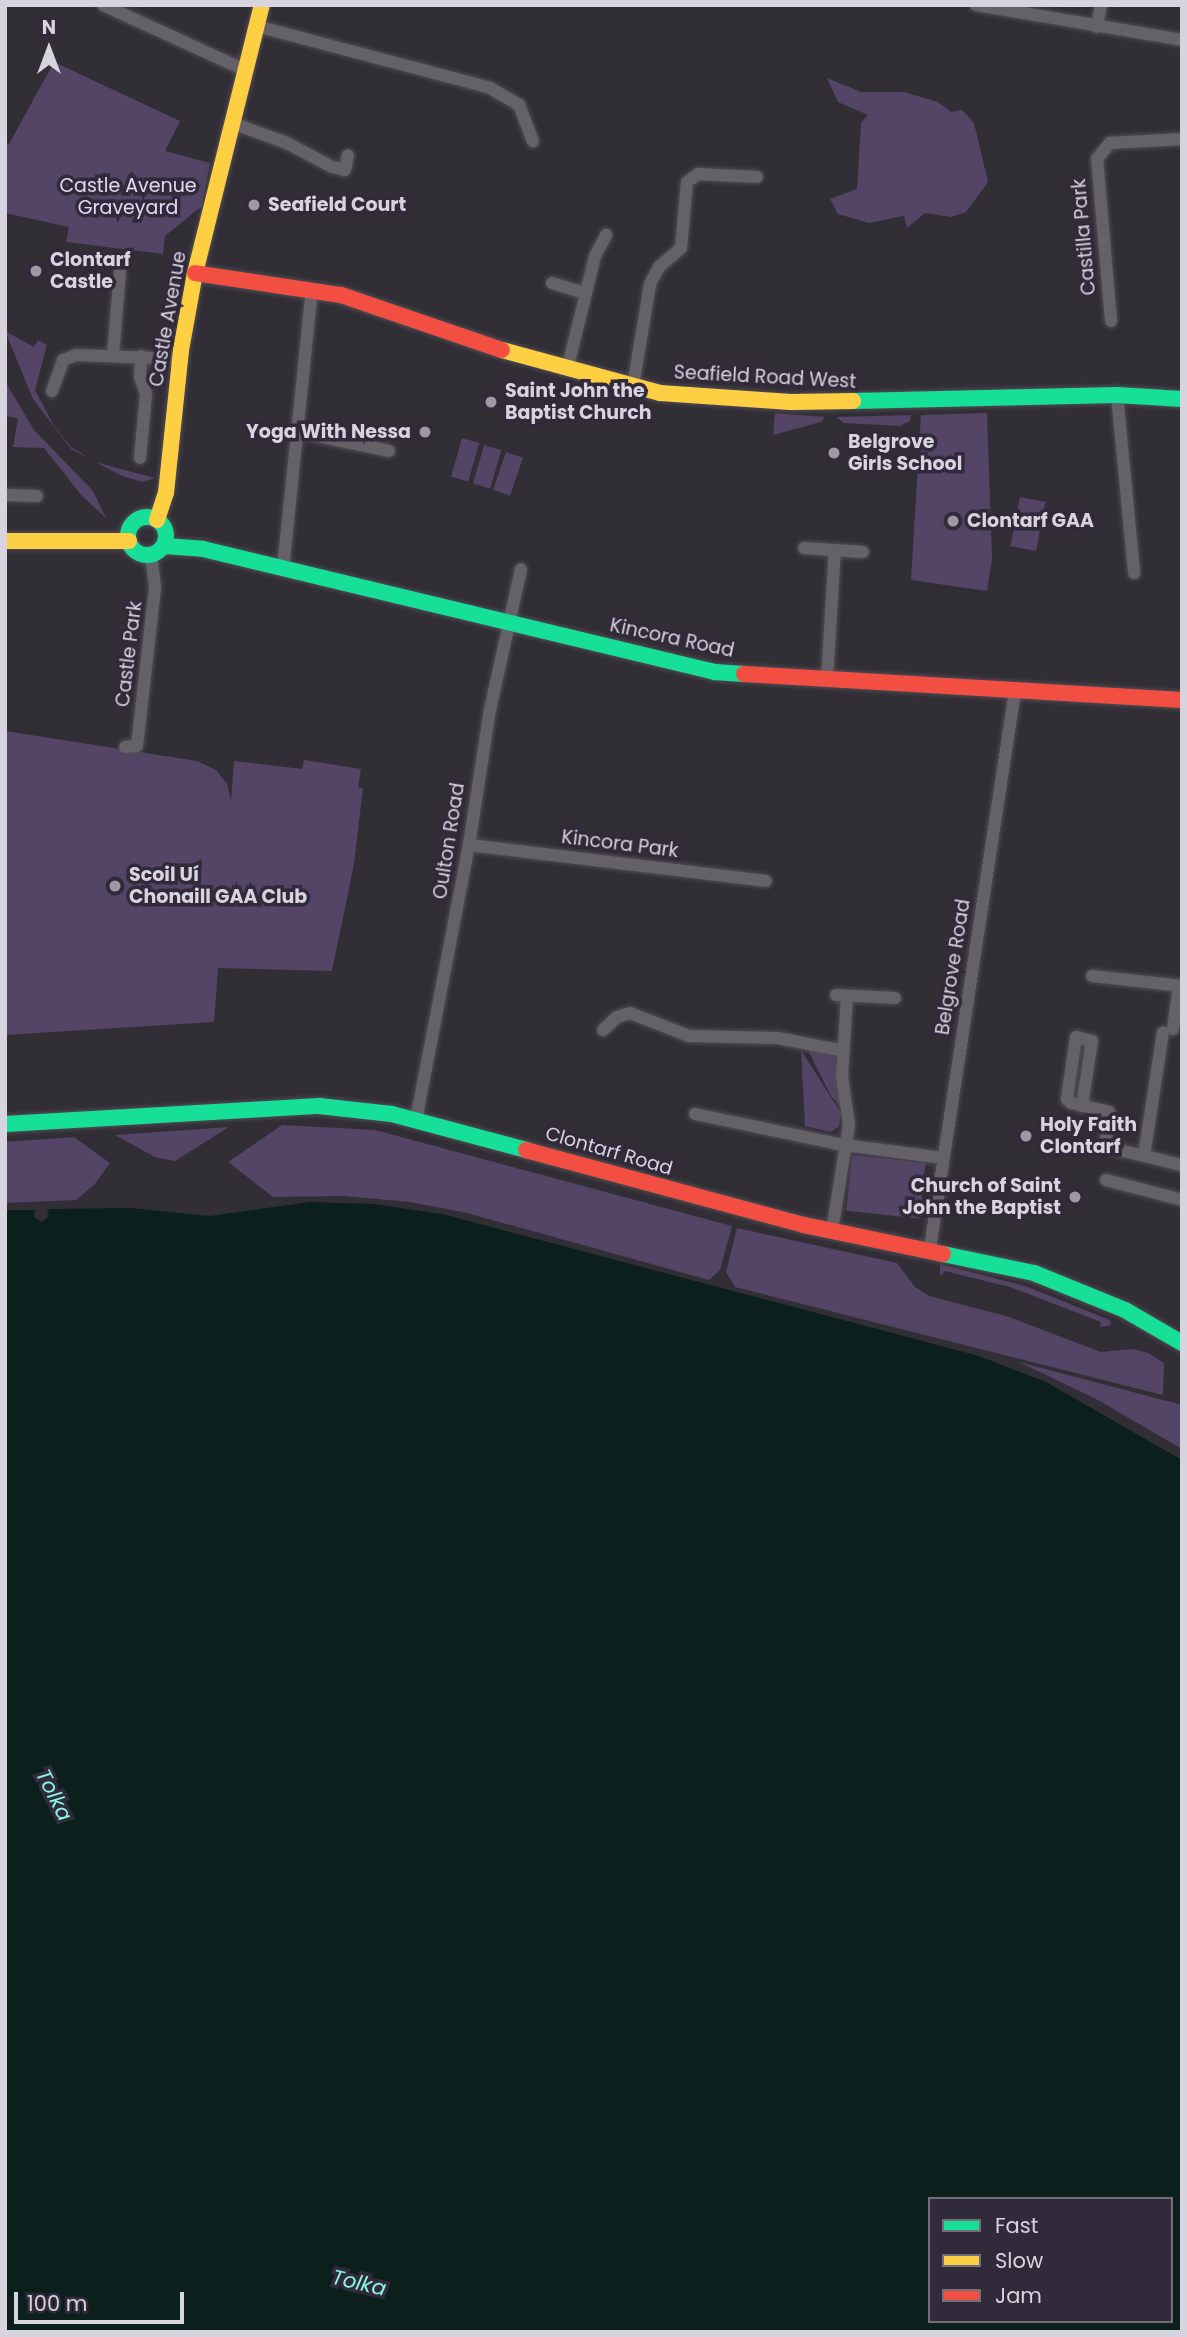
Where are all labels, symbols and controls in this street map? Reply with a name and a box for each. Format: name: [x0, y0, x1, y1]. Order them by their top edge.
north arrow: [14, 14, 84, 84]
text: N: [42, 14, 56, 41]
park label: Castle Avenue Graveyard: [59, 175, 197, 219]
street label: Castilla Park: [1068, 178, 1100, 296]
place label: Seafield Court: [268, 194, 406, 216]
marker: Seafield Court: [246, 197, 262, 213]
place label: Clontarf Castle: [50, 249, 131, 293]
street label: Castle Avenue: [145, 249, 191, 389]
marker: Clontarf Castle: [28, 263, 44, 279]
street label: Seafield Road West: [673, 361, 857, 393]
place label: Saint John the Baptist Church: [505, 380, 652, 424]
marker: Saint John the Baptist Church: [483, 394, 499, 410]
place label: Yoga With Nessa: [246, 421, 411, 443]
marker: Yoga With Nessa: [417, 424, 433, 440]
place label: Belgrove Girls School: [848, 431, 962, 475]
marker: Belgrove Girls School: [826, 445, 842, 461]
place label: Clontarf GAA: [967, 510, 1094, 532]
marker: Clontarf GAA: [945, 513, 961, 529]
street label: Castle Park: [111, 600, 147, 708]
street label: Kincora Road: [608, 614, 736, 662]
street label: Oulton Road: [429, 781, 469, 901]
street label: Kincora Park: [560, 826, 680, 862]
place label: Scoil Uí Chonaill GAA Club: [129, 864, 307, 908]
marker: Scoil Uí Chonaill GAA Club: [107, 878, 123, 894]
street label: Belgrove Road: [931, 898, 975, 1036]
place label: Holy Faith Clontarf: [1040, 1114, 1137, 1158]
street label: Clontarf Road: [543, 1122, 675, 1180]
marker: Holy Faith Clontarf: [1018, 1128, 1034, 1144]
place label: Church of Saint John the Baptist: [902, 1175, 1061, 1219]
marker: Church of Saint John the Baptist: [1067, 1189, 1083, 1205]
water label: Tolka: [30, 1765, 78, 1825]
legend: [928, 2197, 1173, 2323]
text: Fast: [995, 2211, 1038, 2240]
text: Slow: [995, 2246, 1043, 2275]
water label: Tolka: [329, 2265, 389, 2301]
scale bar: [18, 2278, 187, 2322]
text: Jam: [995, 2281, 1042, 2310]
text: 100 m: [27, 2289, 87, 2318]

